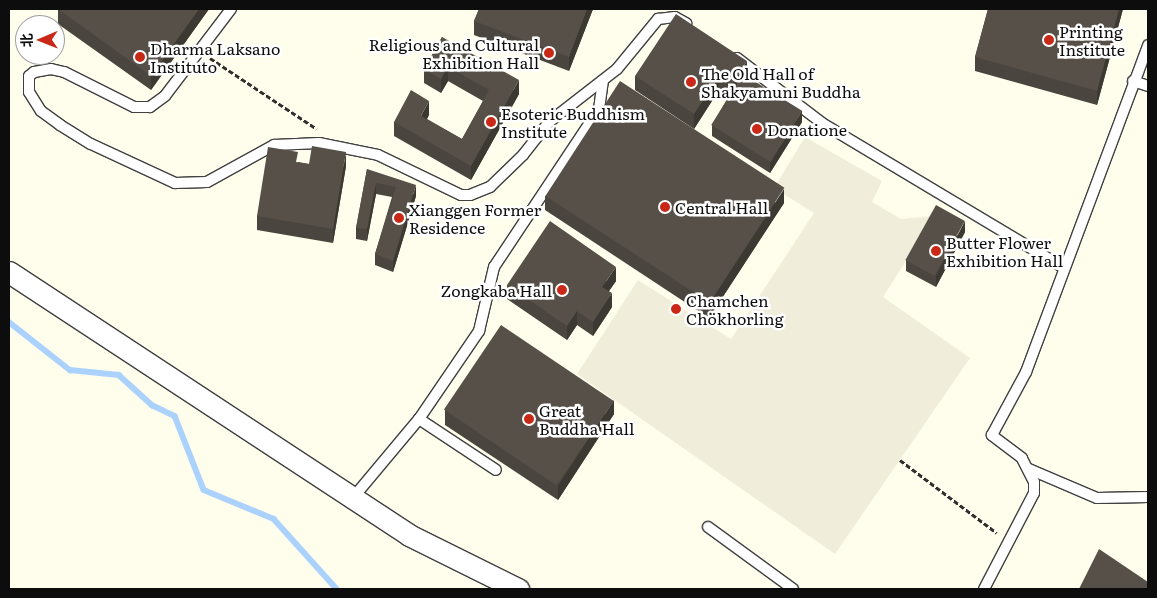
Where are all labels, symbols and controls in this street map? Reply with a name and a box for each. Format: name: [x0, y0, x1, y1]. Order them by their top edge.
north arrow: [15, 15, 65, 65]
place label: Printing Institute: [1059, 21, 1125, 59]
text: 北: [16, 33, 36, 47]
place label: Religious and Cultural Exhibition Hall: [369, 34, 539, 72]
marker: Printing Institute: [1043, 34, 1055, 46]
place label: Dharma Laksano Instituto: [150, 38, 280, 76]
marker: Religious and Cultural Exhibition Hall: [543, 47, 555, 59]
marker: Dharma Laksano Instituto: [134, 51, 146, 63]
place label: The Old Hall of Shakyamuni Buddha: [701, 63, 861, 101]
marker: The Old Hall of Shakyamuni Buddha: [685, 76, 697, 88]
place label: Esoteric Buddhism Institute: [501, 103, 645, 141]
marker: Esoteric Buddhism Institute: [485, 116, 497, 128]
place label: Donatione: [767, 119, 847, 139]
marker: Donatione: [751, 123, 763, 135]
place label: Central Hall: [675, 197, 768, 217]
place label: Xianggen Former Residence: [409, 199, 541, 237]
marker: Central Hall: [659, 201, 671, 213]
marker: Xianggen Former Residence: [393, 212, 405, 224]
place label: Butter Flower Exhibition Hall: [946, 232, 1063, 270]
marker: Butter Flower Exhibition Hall: [930, 245, 942, 257]
place label: Zongkaba Hall: [441, 280, 552, 300]
marker: Zongkaba Hall: [556, 284, 568, 296]
place label: Chamchen Chökhorling: [686, 290, 784, 328]
marker: Chamchen Chökhorling: [670, 303, 682, 315]
place label: Great Buddha Hall: [539, 400, 634, 438]
marker: Great Buddha Hall: [523, 413, 535, 425]

